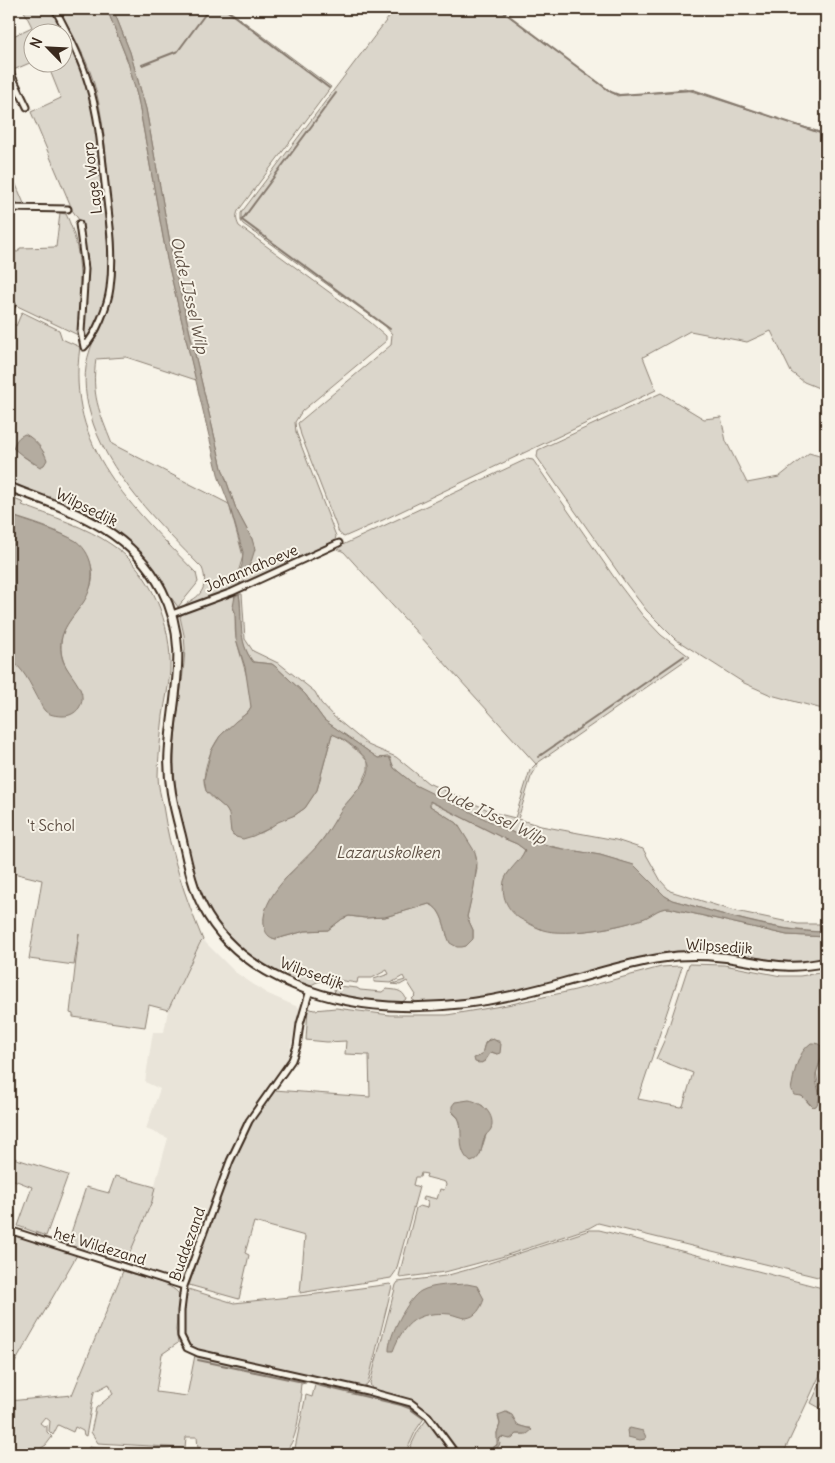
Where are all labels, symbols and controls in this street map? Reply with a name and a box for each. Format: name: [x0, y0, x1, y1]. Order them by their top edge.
north arrow: [22, 22, 72, 72]
text: N: [26, 35, 46, 51]
street label: Lage Worp: [78, 141, 106, 215]
water label: Oude IJssel Wilp: [167, 234, 213, 357]
street label: Wilpsedijk: [53, 484, 122, 530]
street label: Johannahoeve: [201, 540, 301, 596]
water label: Oude IJssel Wilp: [432, 780, 550, 849]
park label: 't Schol: [27, 816, 75, 835]
water label: Lazaruskolken: [336, 842, 441, 862]
street label: Wilpsedijk: [685, 934, 753, 958]
street label: Wilpsedijk: [277, 953, 347, 994]
street label: Buddezand: [165, 1204, 209, 1284]
street label: het Wildezand: [51, 1223, 149, 1269]

